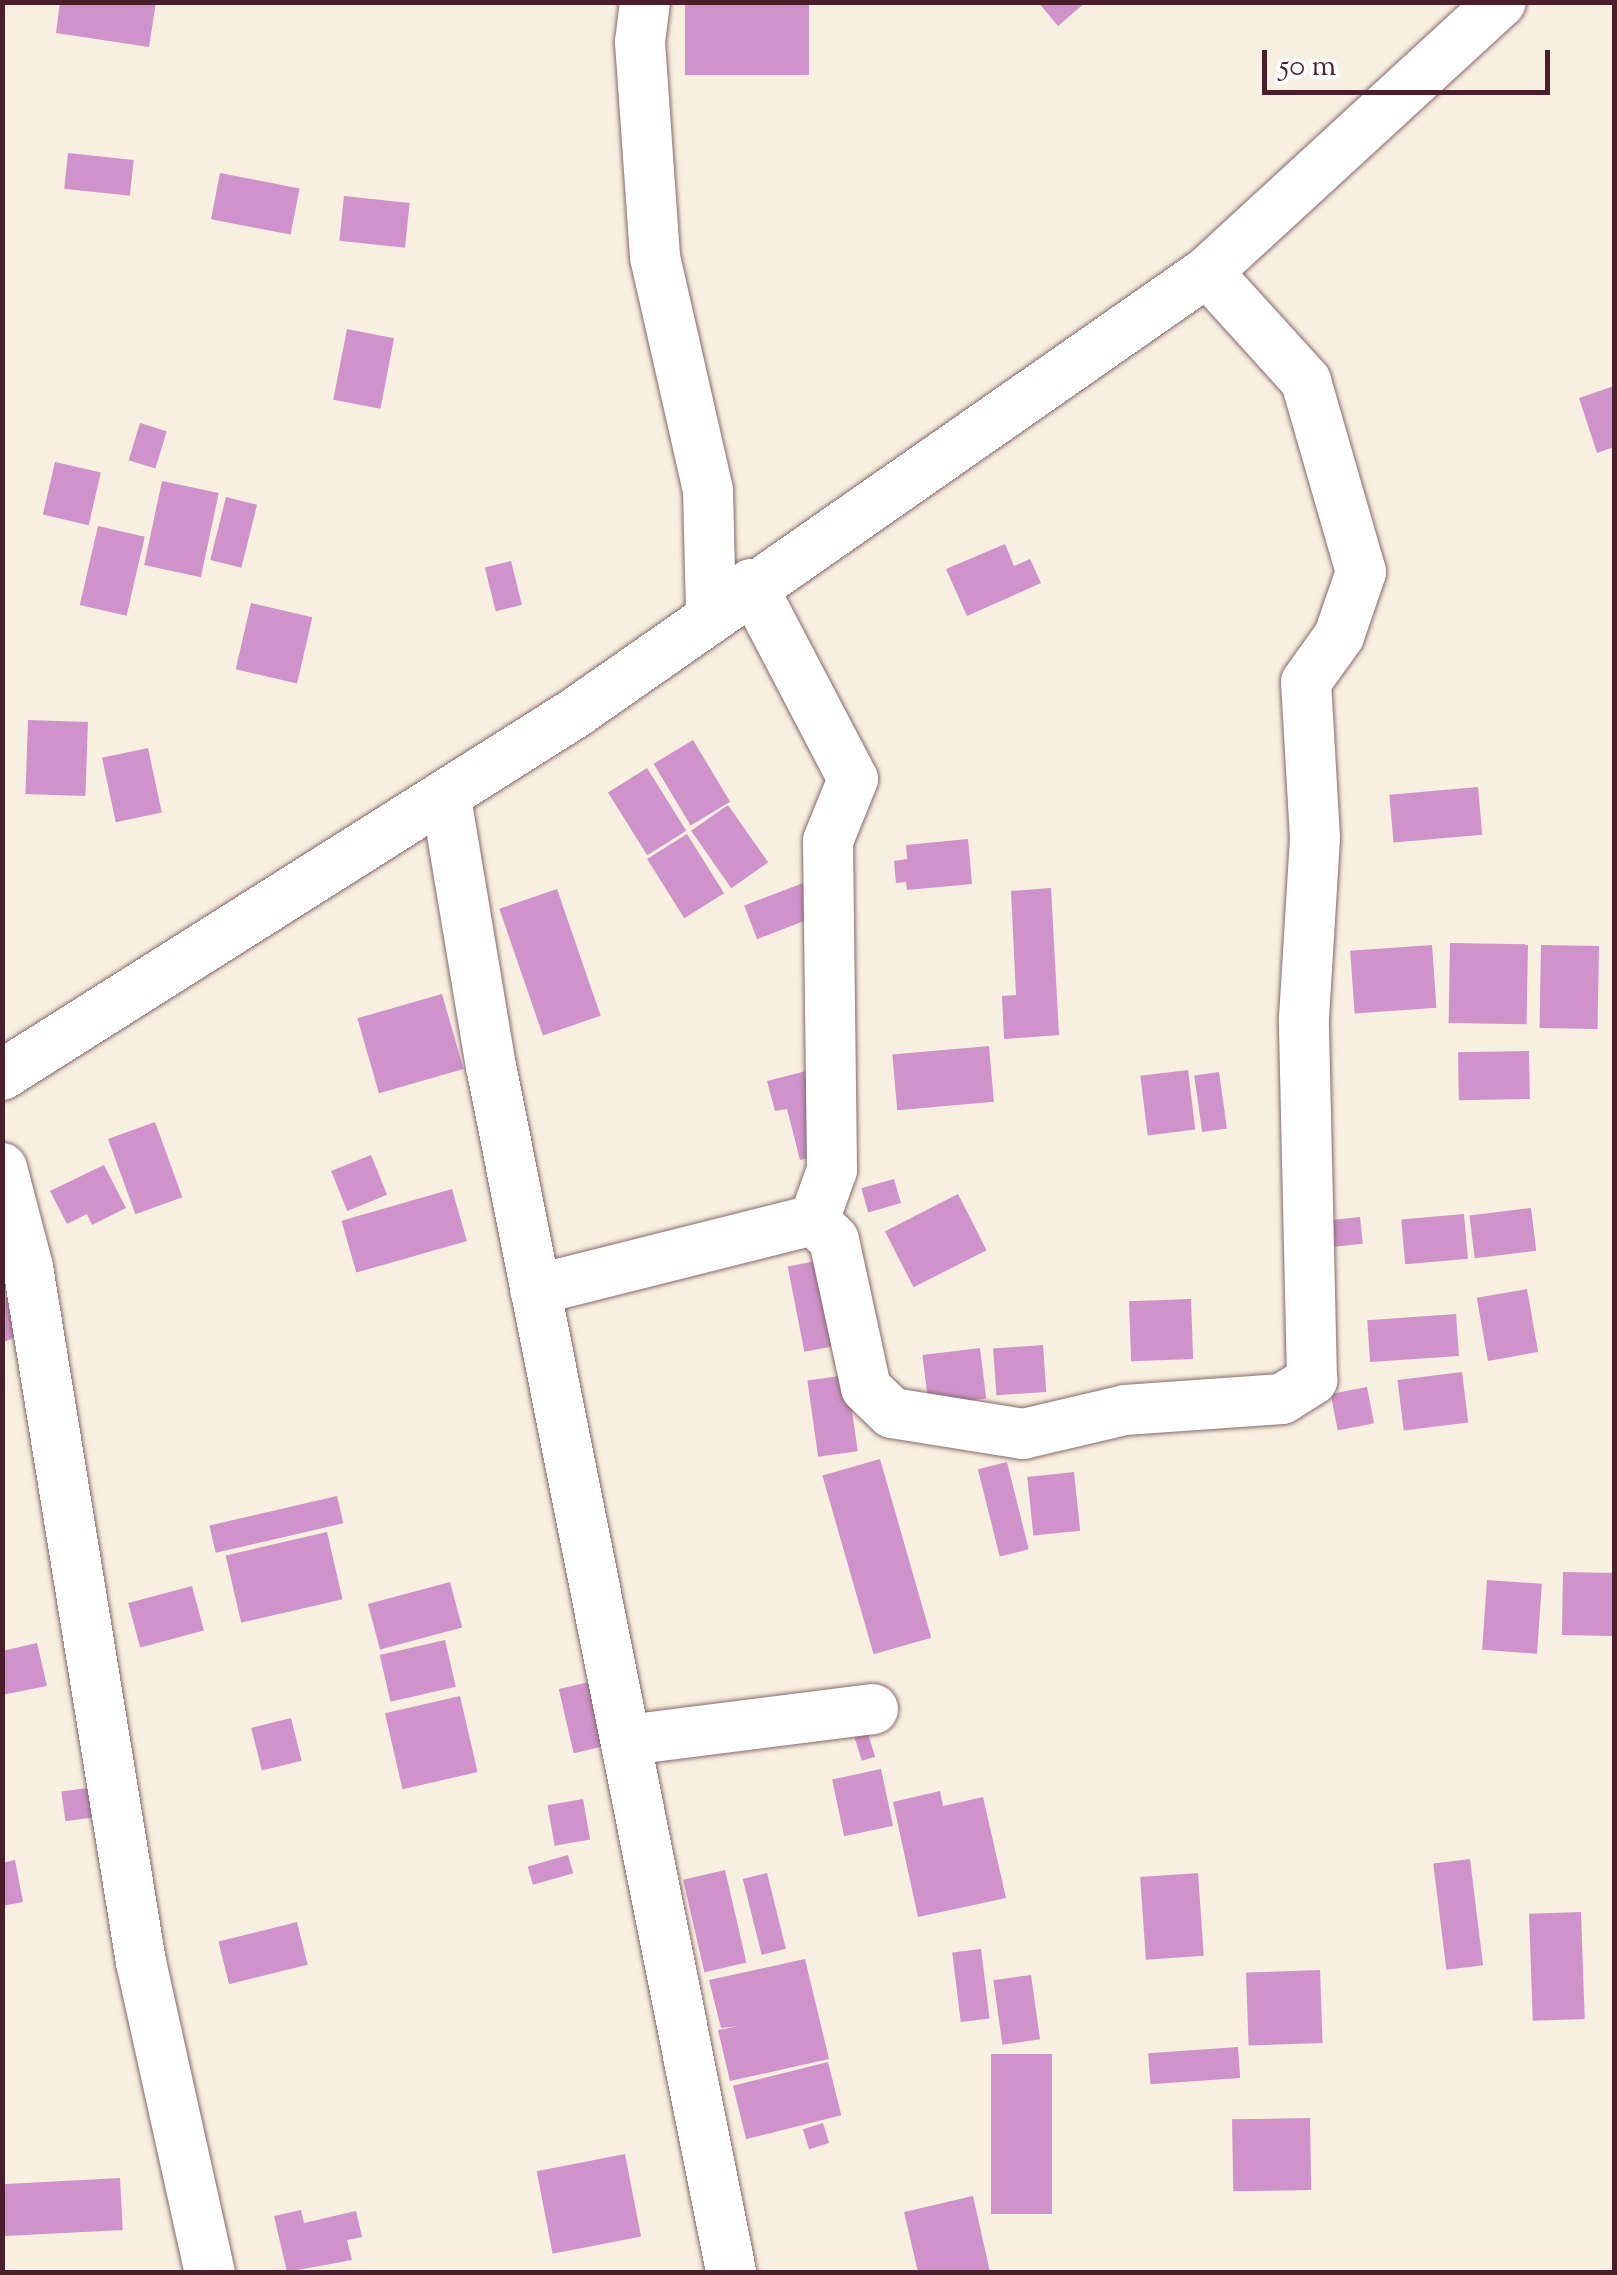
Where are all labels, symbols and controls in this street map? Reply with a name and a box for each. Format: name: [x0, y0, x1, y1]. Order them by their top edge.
scale bar: [1267, 30, 1554, 92]
text: 50 m: [1279, 46, 1336, 89]

